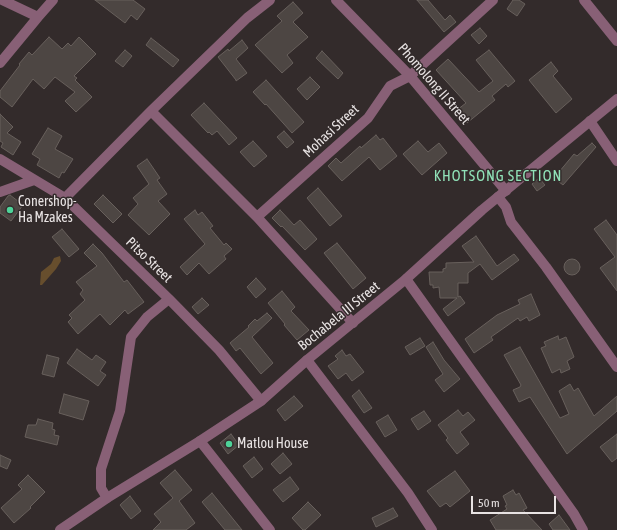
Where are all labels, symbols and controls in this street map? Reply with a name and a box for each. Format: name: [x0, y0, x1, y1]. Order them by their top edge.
street label: Phomolong II Street: [394, 40, 474, 128]
street label: Mohasi Street: [300, 101, 362, 161]
district label: KHOTSONG SECTION: [434, 167, 562, 185]
place label: Conershop- Ha Mzakes: [18, 194, 77, 226]
marker: Conershop- Ha Mzakes: [5, 205, 15, 215]
street label: Pitso Street: [122, 234, 176, 286]
street label: Bochabela III Street: [295, 278, 383, 354]
place label: Matlou House: [237, 436, 309, 452]
marker: Matlou House: [224, 439, 234, 449]
scale bar: [473, 488, 558, 514]
text: 50 m: [478, 496, 500, 510]

